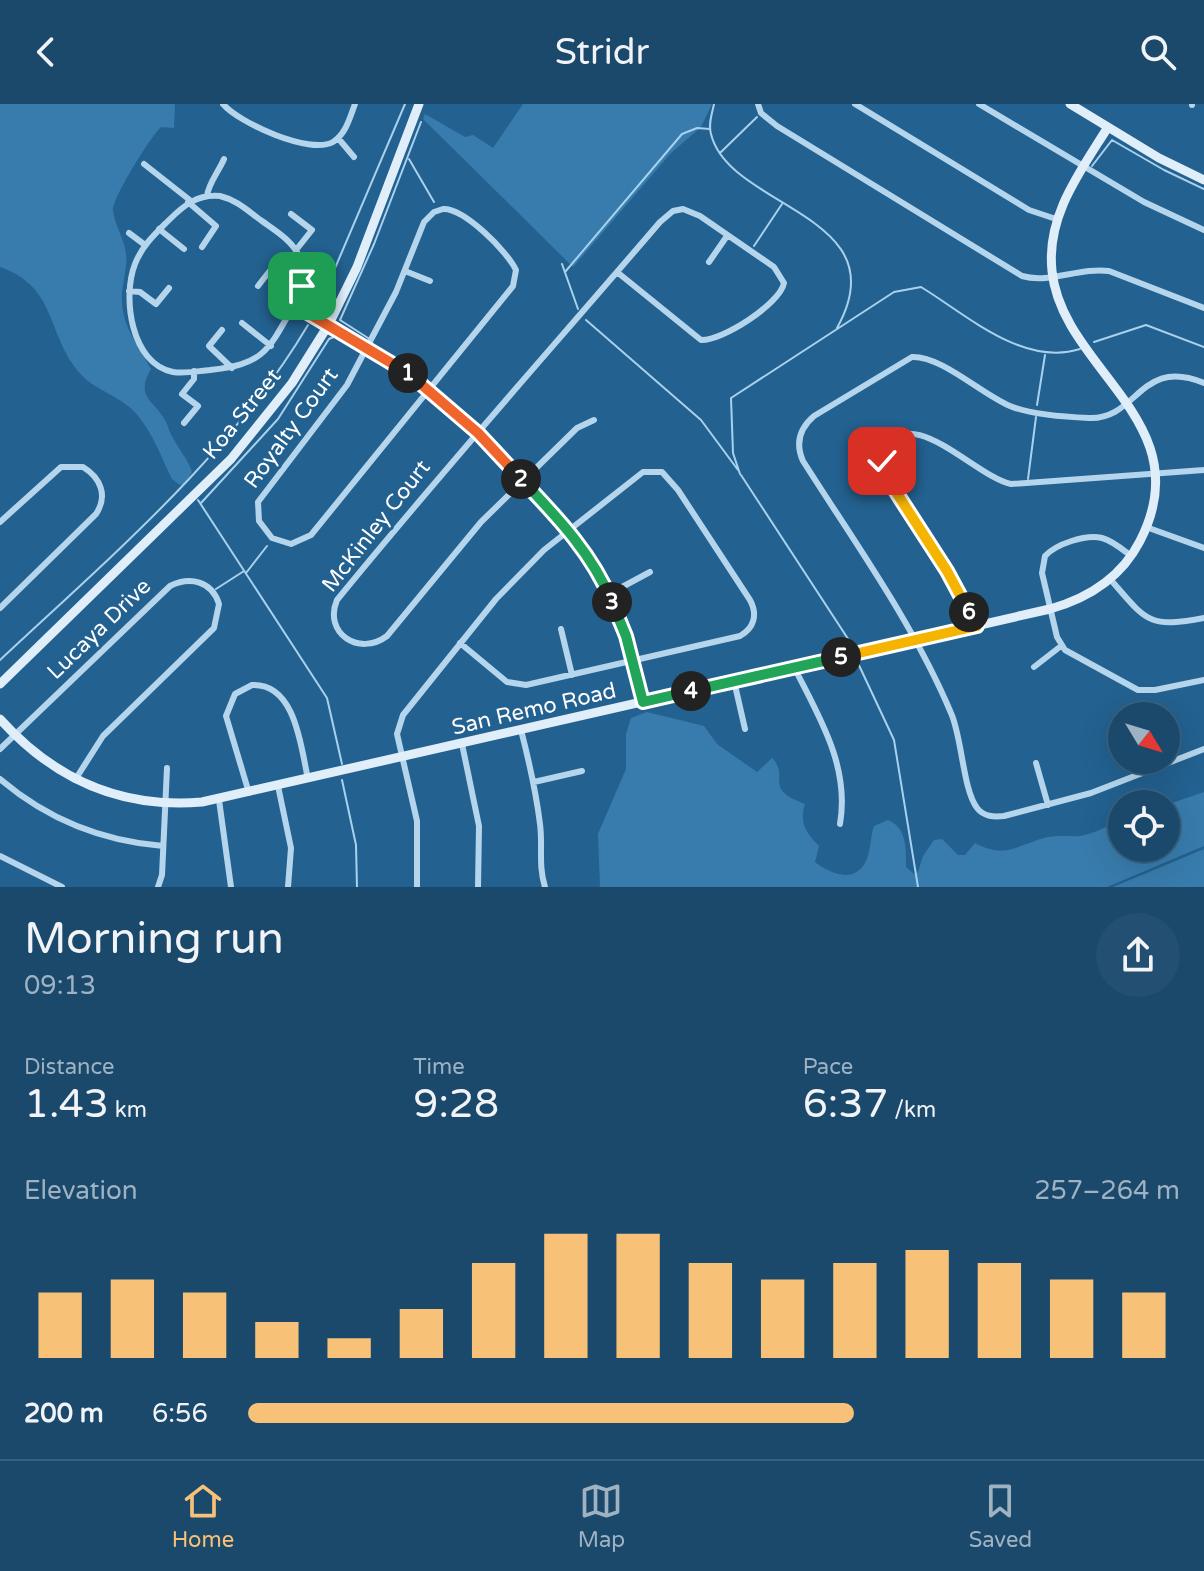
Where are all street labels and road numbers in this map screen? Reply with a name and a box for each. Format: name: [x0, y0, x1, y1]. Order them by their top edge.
street label: Koa Street: [198, 363, 286, 465]
street label: Royalty Court: [239, 363, 343, 493]
street label: McKinley Court: [316, 455, 436, 597]
street label: Lucaya Drive: [42, 573, 156, 685]
street label: San Remo Road: [449, 677, 619, 741]

